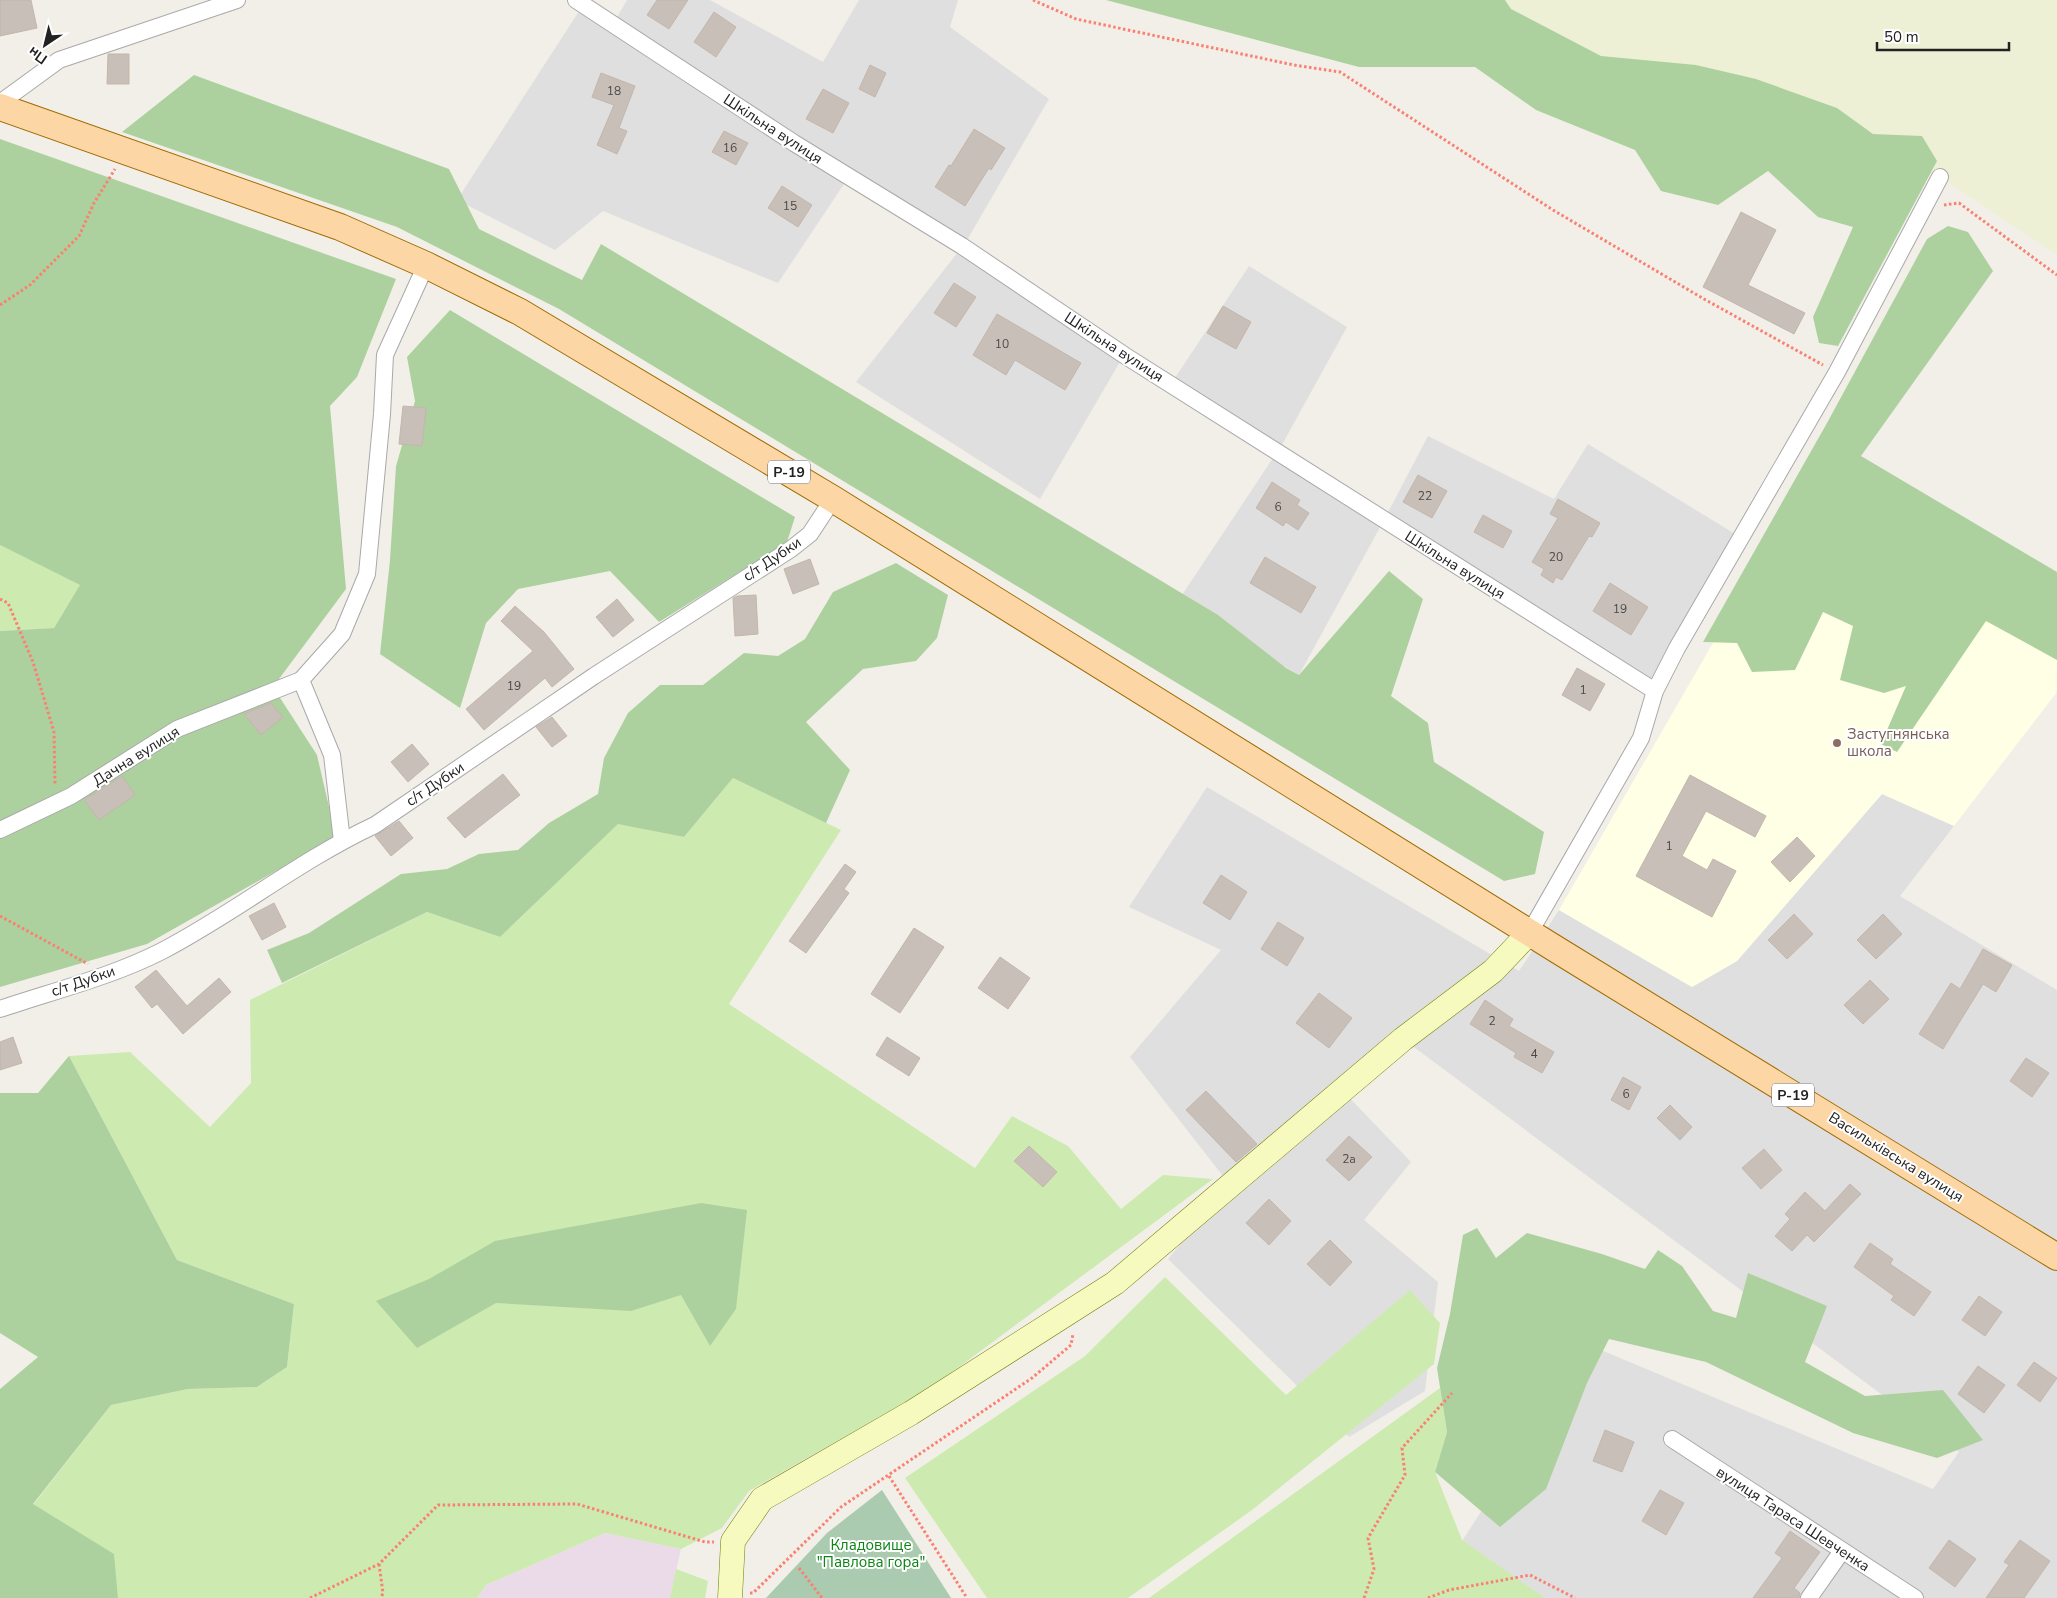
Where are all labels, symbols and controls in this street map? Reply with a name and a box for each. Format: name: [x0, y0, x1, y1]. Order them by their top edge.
north arrow: [20, 20, 70, 70]
scale bar: [1877, 20, 2010, 52]
text: 50 m: [1884, 27, 1919, 47]
text: Пн: [24, 42, 51, 69]
house number: 18: [607, 83, 621, 99]
street label: Шкільна вулиця: [719, 89, 827, 169]
house number: 16: [723, 140, 737, 156]
house number: 15: [783, 198, 797, 214]
street label: Шкільна вулиця: [1060, 307, 1168, 387]
house number: 10: [995, 336, 1009, 352]
road number: Р-19: [768, 461, 810, 484]
house number: 22: [1418, 488, 1432, 504]
house number: 6: [1274, 499, 1282, 515]
street label: Шкільна вулиця: [1401, 526, 1509, 604]
street label: с/т Дубки: [739, 532, 805, 586]
house number: 20: [1549, 549, 1563, 565]
house number: 19: [1613, 601, 1627, 617]
house number: 19: [507, 678, 521, 694]
house number: 1: [1579, 682, 1587, 698]
street label: Дачна вулиця: [89, 721, 183, 791]
place label: Застугнянська школа: [1847, 724, 1950, 761]
marker: Застугнянська школа: [1831, 737, 1843, 749]
street label: с/т Дубки: [402, 757, 468, 811]
house number: 1: [1665, 838, 1673, 854]
street label: с/т Дубки: [48, 961, 118, 1001]
house number: 2: [1488, 1013, 1496, 1029]
house number: 4: [1530, 1046, 1538, 1062]
road number: Р-19: [1772, 1084, 1814, 1106]
house number: 6: [1622, 1086, 1630, 1102]
street label: Васильківська вулиця: [1825, 1107, 1967, 1207]
house number: 2а: [1342, 1151, 1356, 1167]
street label: вулиця Тараса Шевченка: [1712, 1462, 1874, 1576]
park label: Кладовище "Павлова гора": [817, 1535, 925, 1572]

